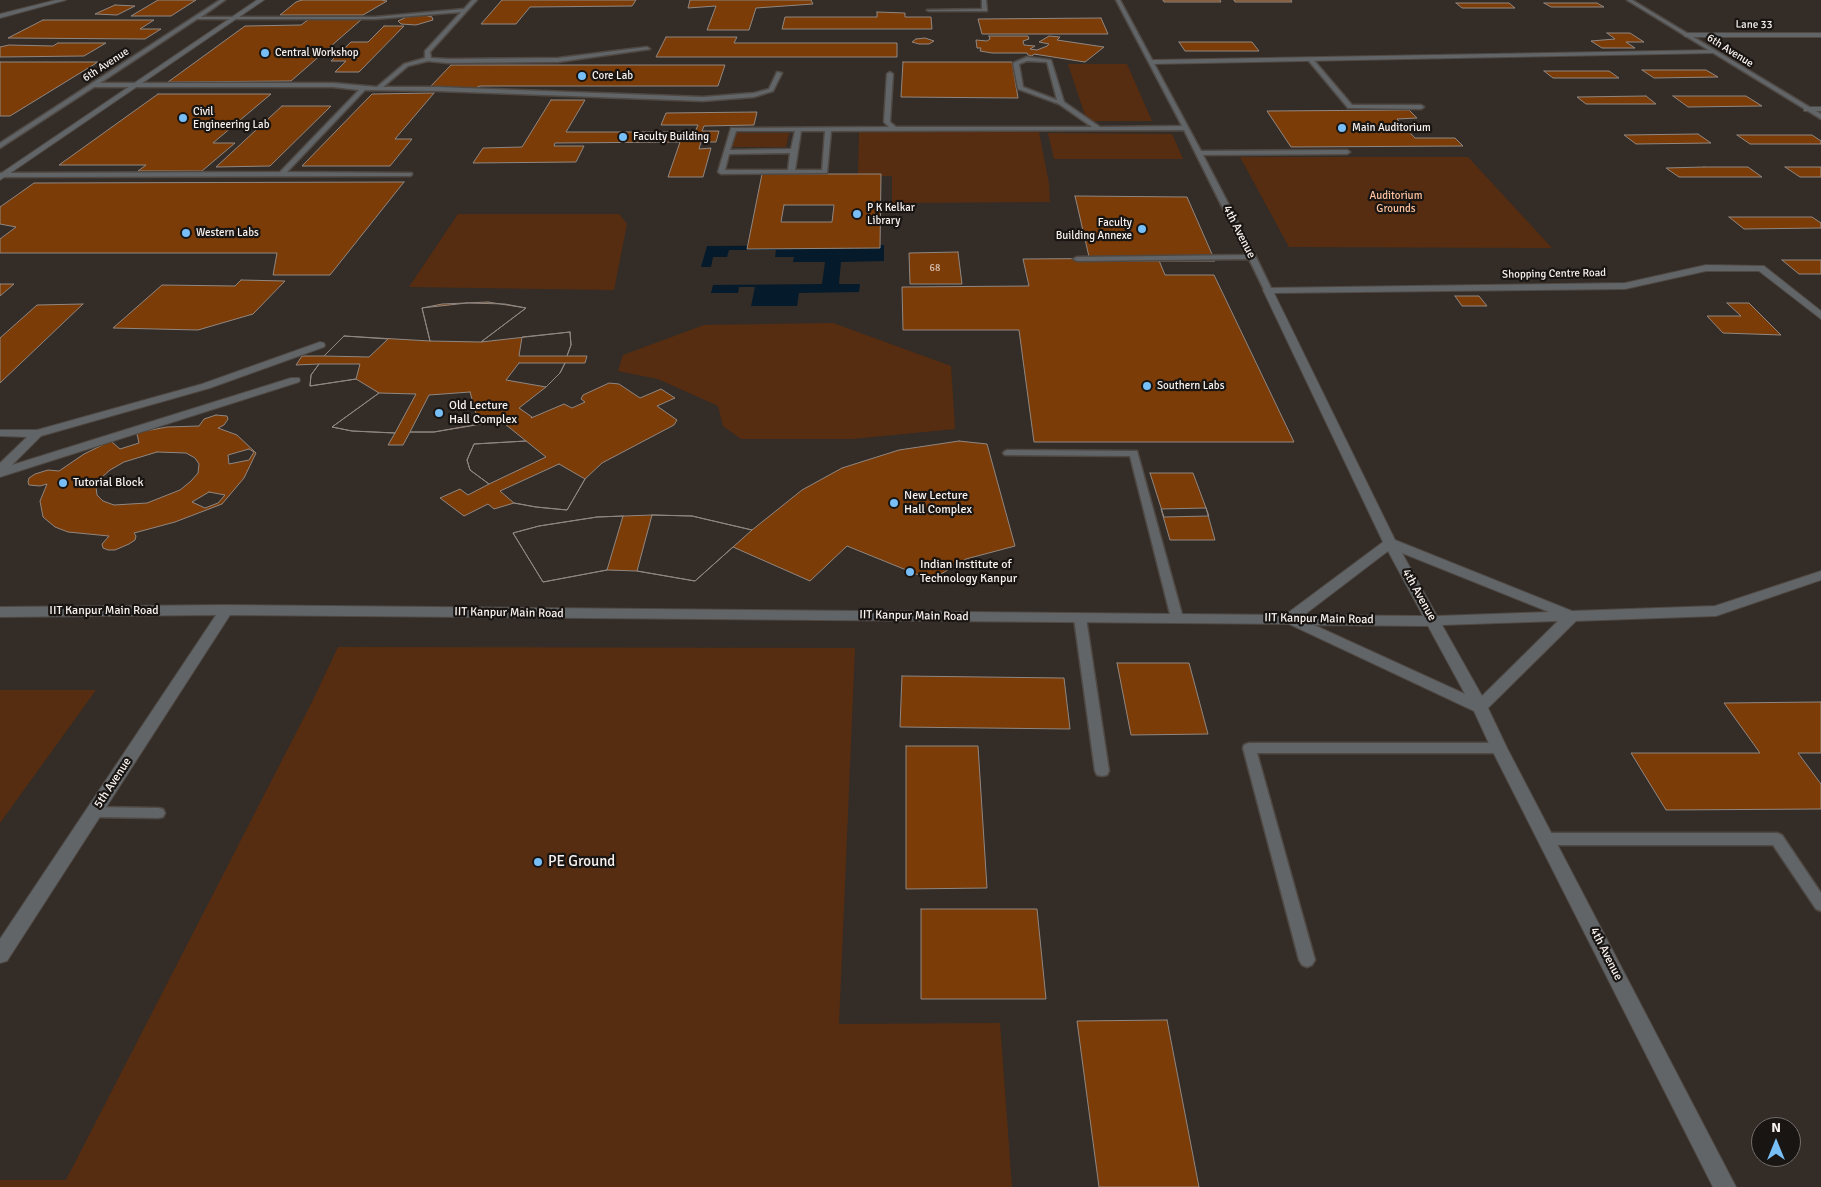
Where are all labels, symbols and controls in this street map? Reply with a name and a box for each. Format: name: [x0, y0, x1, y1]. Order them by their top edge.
street label: Lane 33: [1735, 18, 1773, 32]
street label: 6th Avenue: [1704, 31, 1756, 71]
street label: 6th Avenue: [80, 45, 132, 85]
place label: Central Workshop: [275, 46, 359, 60]
marker: Central Workshop: [259, 47, 271, 59]
place label: Core Lab: [592, 69, 633, 83]
marker: Core Lab: [576, 70, 588, 82]
place label: Civil Engineering Lab: [193, 105, 269, 131]
marker: Civil Engineering Lab: [177, 112, 189, 124]
place label: Main Auditorium: [1352, 121, 1431, 135]
marker: Main Auditorium: [1336, 122, 1348, 134]
place label: Faculty Building: [633, 130, 709, 144]
marker: Faculty Building: [617, 131, 629, 143]
park label: Auditorium Grounds: [1370, 189, 1422, 215]
place label: P K Kelkar Library: [867, 201, 915, 227]
street label: 4th Avenue: [1220, 203, 1258, 261]
marker: P K Kelkar Library: [851, 208, 863, 220]
place label: Faculty Building Annexe: [1056, 216, 1132, 242]
marker: Faculty Building Annexe: [1136, 223, 1148, 235]
place label: Western Labs: [196, 226, 259, 240]
marker: Western Labs: [180, 227, 192, 239]
house number: 68: [930, 262, 940, 274]
street label: Shopping Centre Road: [1502, 266, 1606, 282]
place label: Southern Labs: [1157, 379, 1224, 393]
marker: Southern Labs: [1141, 380, 1153, 392]
place label: Old Lecture Hall Complex: [449, 399, 517, 427]
marker: Old Lecture Hall Complex: [433, 407, 445, 419]
place label: Tutorial Block: [73, 476, 144, 490]
marker: Tutorial Block: [57, 477, 69, 489]
place label: New Lecture Hall Complex: [904, 489, 972, 517]
marker: New Lecture Hall Complex: [888, 497, 900, 509]
place label: Indian Institute of Technology Kanpur: [920, 558, 1017, 586]
marker: Indian Institute of Technology Kanpur: [904, 566, 916, 578]
street label: 4th Avenue: [1399, 566, 1439, 624]
street label: IIT Kanpur Main Road: [49, 604, 159, 618]
street label: IIT Kanpur Main Road: [454, 605, 564, 621]
street label: IIT Kanpur Main Road: [859, 608, 969, 624]
street label: IIT Kanpur Main Road: [1264, 611, 1374, 627]
street label: 5th Avenue: [91, 755, 135, 811]
place label: PE Ground: [548, 853, 615, 871]
marker: PE Ground: [532, 856, 544, 868]
street label: 4th Avenue: [1587, 925, 1625, 983]
north arrow: [1751, 1117, 1801, 1167]
text: N: [1771, 1119, 1781, 1136]

